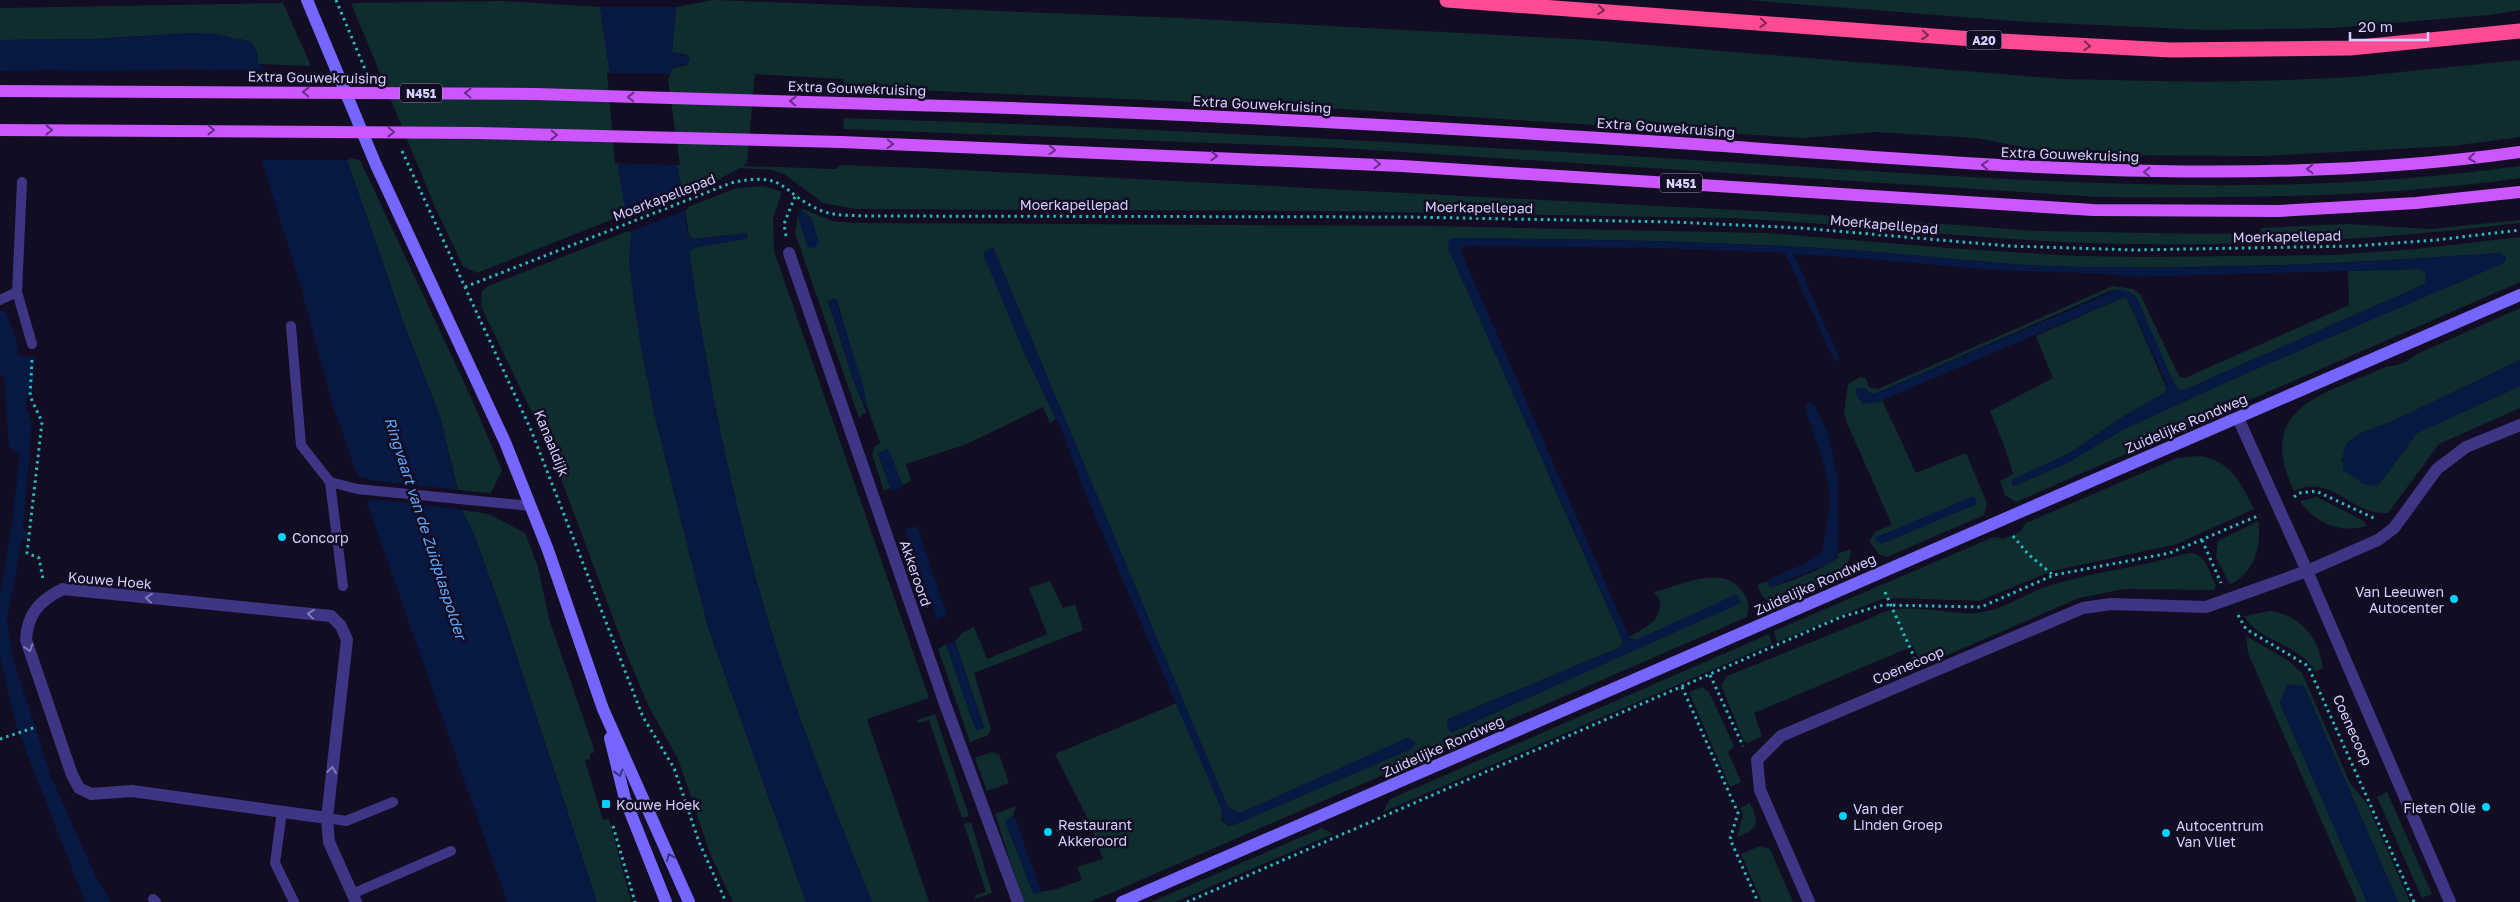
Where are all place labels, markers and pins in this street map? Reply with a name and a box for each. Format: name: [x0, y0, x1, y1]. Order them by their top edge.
place label: Concorp: [292, 529, 349, 546]
marker: Concorp: [276, 531, 288, 543]
place label: Van Leeuwen Autocenter: [2355, 583, 2445, 616]
marker: Van Leeuwen Autocenter: [2448, 593, 2460, 605]
place label: Kouwe Hoek: [616, 796, 700, 813]
marker: Kouwe Hoek: [600, 798, 612, 810]
place label: Fieten Olie: [2403, 799, 2476, 816]
place label: Van der Linden Groep: [1853, 800, 1943, 833]
marker: Fieten Olie: [2480, 801, 2492, 813]
marker: Van der Linden Groep: [1837, 810, 1849, 822]
place label: Restaurant Akkeroord: [1058, 816, 1132, 849]
place label: Autocentrum Van Vliet: [2176, 817, 2264, 850]
marker: Restaurant Akkeroord: [1042, 826, 1054, 838]
marker: Autocentrum Van Vliet: [2160, 827, 2172, 839]

